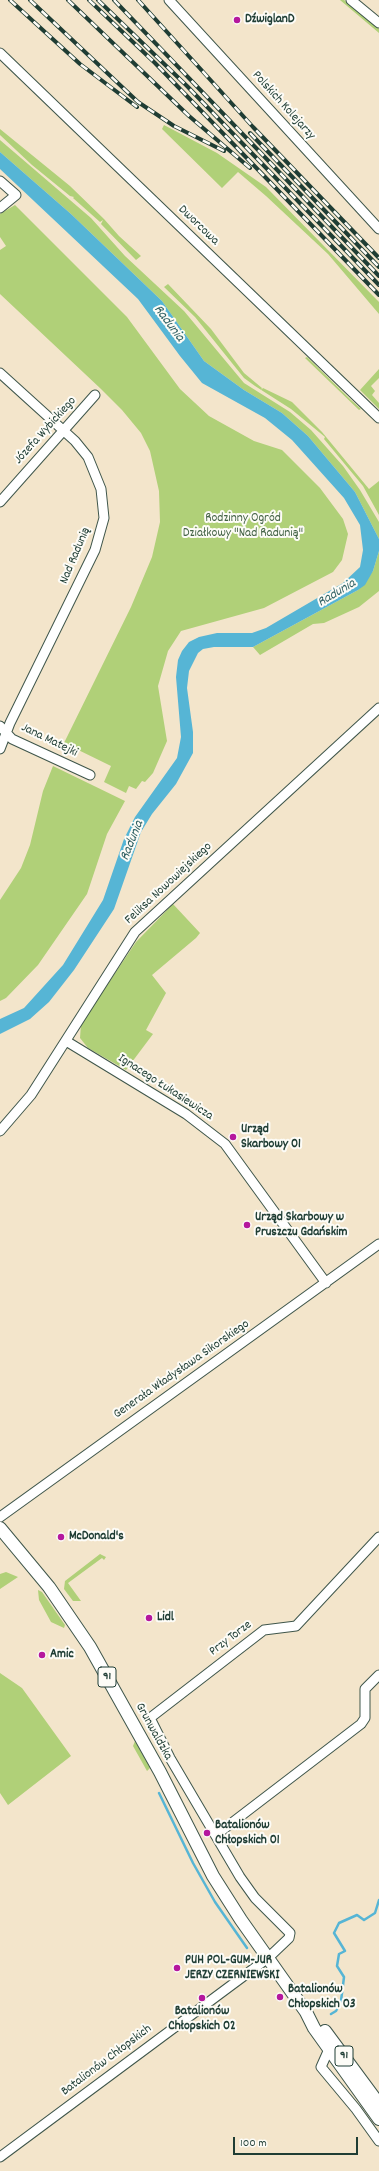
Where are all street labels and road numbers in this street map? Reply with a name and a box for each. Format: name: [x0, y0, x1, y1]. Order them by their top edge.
street label: Polskich Kolejarzy: [248, 68, 318, 144]
street label: Dworcowa: [174, 203, 222, 249]
street label: Józefa Wybickiego: [12, 394, 80, 468]
street label: Nad Radunią: [57, 525, 95, 587]
street label: Jana Matejki: [18, 721, 80, 761]
street label: Feliksa Nowowiejskiego: [122, 840, 216, 928]
street label: Ignacego Łukasiewicza: [114, 1051, 216, 1125]
street label: Generała Władysława Sikorskiego: [111, 1317, 253, 1423]
street label: Przy Torze: [207, 1618, 255, 1660]
road number: 91: [98, 1667, 116, 1687]
street label: Grunwaldzka: [131, 1701, 175, 1763]
street label: Batalionów Chłopskich: [59, 2022, 155, 2100]
road number: 91: [335, 2046, 353, 2066]

